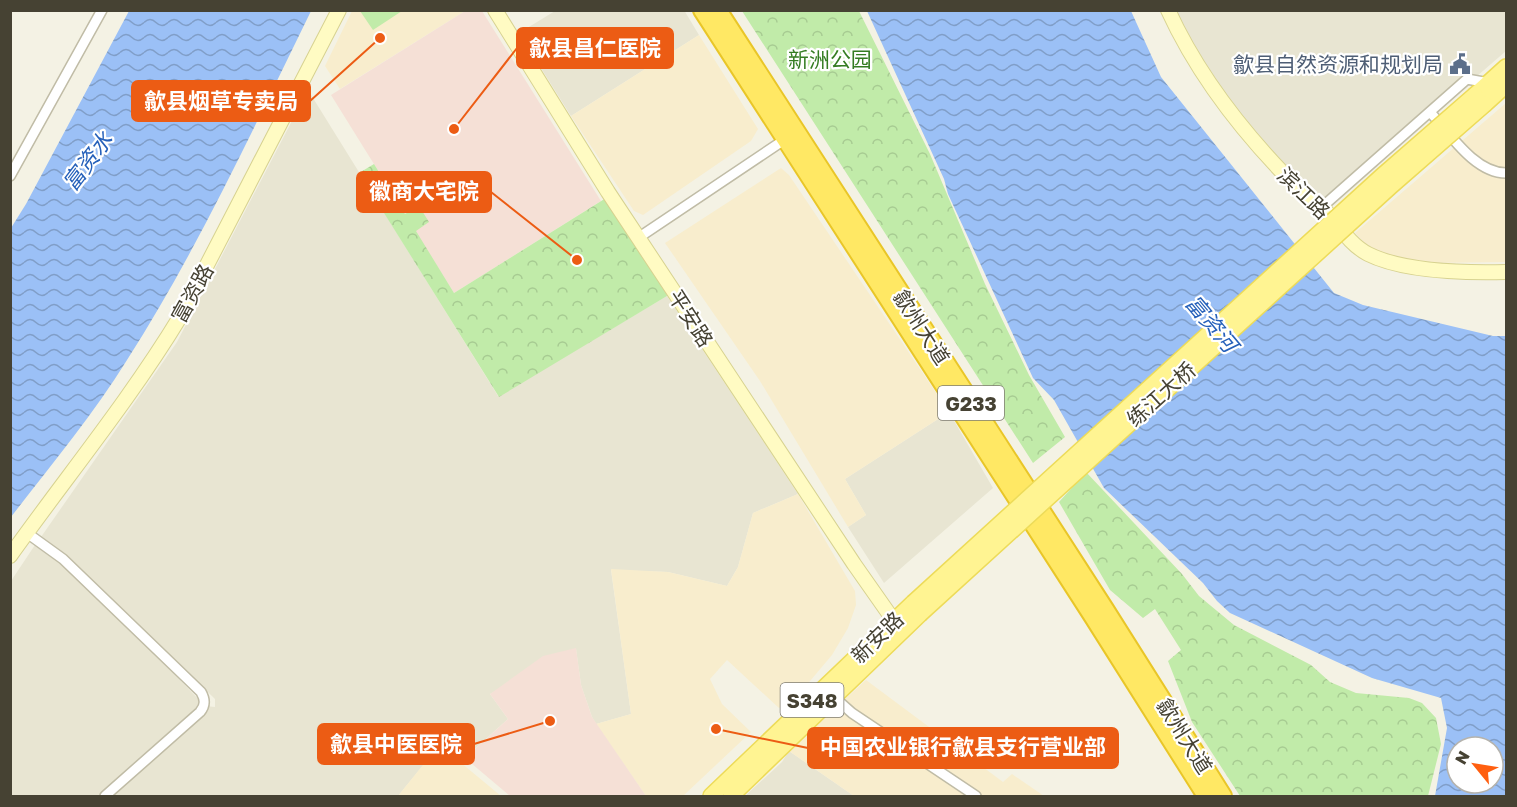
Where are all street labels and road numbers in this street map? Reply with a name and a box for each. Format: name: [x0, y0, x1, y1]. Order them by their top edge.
street label: 滨江路: [1272, 162, 1336, 224]
street label: 富资路: [165, 259, 219, 327]
street label: 平安路: [663, 285, 719, 351]
street label: 歙州大道: [888, 285, 956, 369]
street label: 练江大桥: [1121, 356, 1201, 432]
road number: G233: [938, 386, 1004, 420]
street label: 新安路: [845, 606, 909, 668]
road number: S348: [780, 683, 844, 717]
street label: 歙州大道: [1152, 693, 1218, 779]

